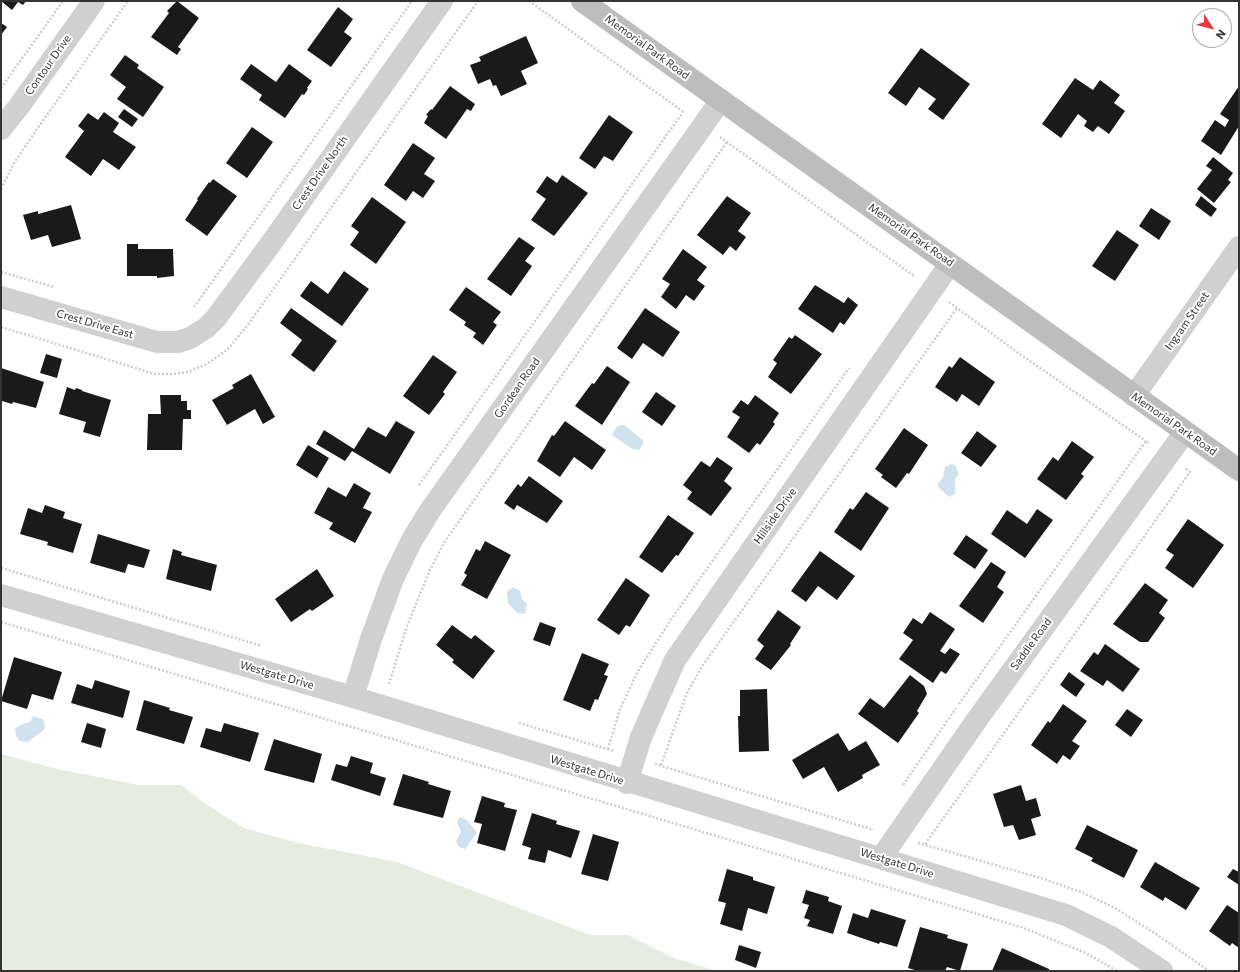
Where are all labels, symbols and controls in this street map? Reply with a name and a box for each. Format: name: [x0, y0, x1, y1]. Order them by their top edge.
north arrow: [1192, 8, 1232, 48]
street label: Memorial Park Road: [602, 12, 692, 82]
text: N: [1214, 28, 1229, 42]
street label: Contour Drive: [22, 32, 74, 98]
street label: Crest Drive North: [289, 133, 351, 213]
street label: Memorial Park Road: [866, 201, 956, 269]
street label: Ingram Street: [1162, 289, 1212, 353]
street label: Crest Drive East: [55, 307, 135, 341]
street label: Gordean Road: [491, 355, 543, 421]
street label: Memorial Park Road: [1129, 390, 1219, 458]
street label: Hillside Drive: [751, 485, 799, 547]
street label: Saddle Road: [1008, 615, 1054, 673]
street label: Westgate Drive: [239, 658, 315, 692]
street label: Westgate Drive: [549, 753, 625, 787]
street label: Westgate Drive: [859, 846, 935, 880]

